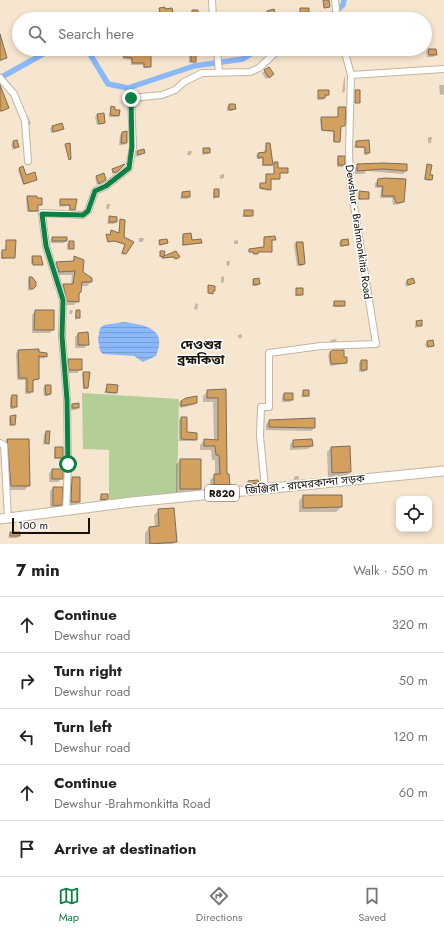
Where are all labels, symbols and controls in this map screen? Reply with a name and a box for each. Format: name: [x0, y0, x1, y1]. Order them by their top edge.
search box: [12, 12, 432, 56]
icon: search: [26, 23, 48, 45]
text: Search here: [58, 23, 134, 45]
route end: [122, 89, 140, 107]
street label: Dewshur - Brahmonkitta Road: [342, 164, 376, 300]
district label: দেওশুর ব্রহ্মকিত্তা: [177, 335, 225, 369]
route start: [59, 455, 77, 473]
street label: জিঞ্জিরা - রামেরকান্দা সড়ক: [244, 470, 366, 498]
road number: R820: [205, 485, 239, 501]
map controls: [396, 496, 432, 532]
button: locate: [396, 496, 432, 532]
scale bar: [12, 516, 90, 535]
text: 100 m: [18, 517, 48, 533]
text: 7 min: [16, 558, 60, 582]
text: Walk · 550 m: [353, 561, 428, 580]
text: Continue: [54, 604, 117, 626]
icon: ahead: [16, 614, 38, 636]
text: 320 m: [392, 615, 428, 634]
text: Dewshur road: [54, 626, 130, 645]
text: Turn right: [54, 660, 122, 682]
icon: right: [16, 670, 38, 692]
text: 50 m: [399, 671, 428, 690]
text: Dewshur road: [54, 682, 130, 701]
text: Turn left: [54, 716, 112, 738]
icon: left: [16, 726, 38, 748]
text: 120 m: [393, 727, 428, 746]
text: Dewshur road: [54, 738, 130, 757]
text: Continue: [54, 772, 117, 794]
icon: ahead: [16, 782, 38, 804]
text: 60 m: [399, 783, 428, 802]
text: Dewshur -Brahmonkitta Road: [54, 794, 211, 813]
icon: arrive: [16, 838, 38, 860]
text: Arrive at destination: [54, 838, 196, 860]
tab: Map: [58, 885, 80, 925]
tab: Directions: [196, 885, 242, 925]
tab: Saved: [358, 885, 386, 925]

